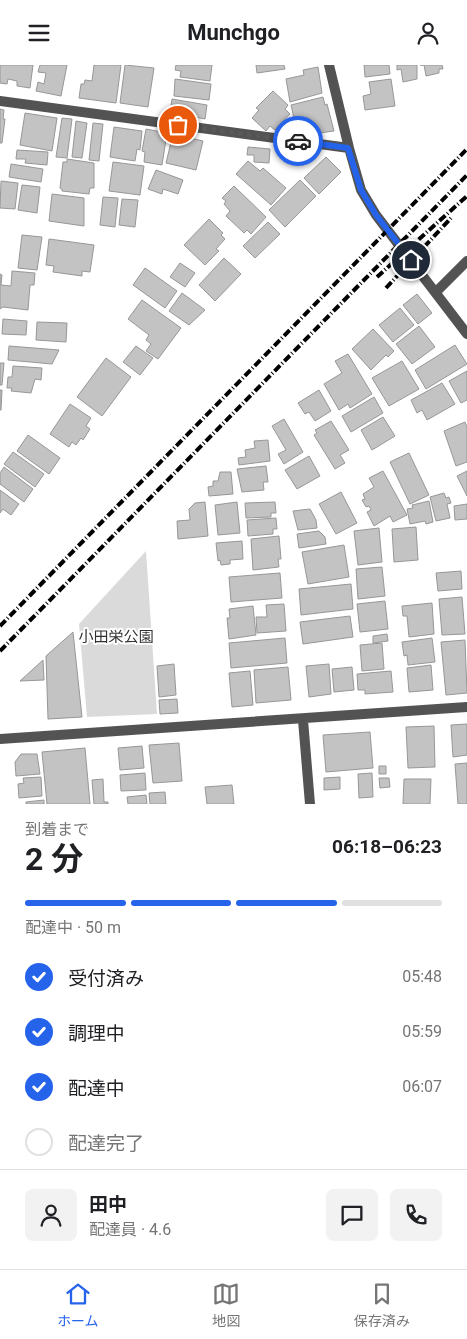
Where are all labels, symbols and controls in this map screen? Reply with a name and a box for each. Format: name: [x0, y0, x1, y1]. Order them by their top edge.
icon: menu: [25, 19, 53, 47]
icon: person: [414, 19, 442, 47]
text: Munchgo: [187, 20, 280, 45]
pin: [157, 104, 199, 146]
icon: bag: [164, 111, 192, 139]
courier: [273, 116, 323, 166]
icon: car: [284, 127, 312, 155]
pin: [390, 239, 432, 281]
icon: home: [397, 246, 425, 274]
park label: 小田栄公園: [78, 628, 154, 646]
text: 到着まで: [25, 820, 89, 839]
text: 06:18–06:23: [332, 835, 442, 858]
text: 2 分: [25, 840, 83, 878]
text: 配達中 · 50 m: [25, 918, 121, 937]
icon: check: [25, 963, 53, 991]
text: 受付済み: [68, 967, 144, 990]
text: 05:48: [402, 967, 442, 986]
icon: check: [25, 1018, 53, 1046]
text: 調理中: [68, 1022, 125, 1045]
text: 05:59: [402, 1022, 442, 1041]
icon: check: [25, 1073, 53, 1101]
text: 配達中: [68, 1077, 125, 1100]
text: 06:07: [402, 1077, 442, 1096]
text: 配達完了: [68, 1132, 144, 1155]
button: person: [25, 1189, 77, 1241]
button: chat: [326, 1189, 378, 1241]
button: phone: [390, 1189, 442, 1241]
text: 田中: [89, 1193, 127, 1216]
text: 配達員 · 4.6: [89, 1220, 171, 1239]
tab: ホーム: [57, 1280, 98, 1330]
tab: 地図: [212, 1280, 240, 1330]
tab: 保存済み: [354, 1280, 410, 1330]

